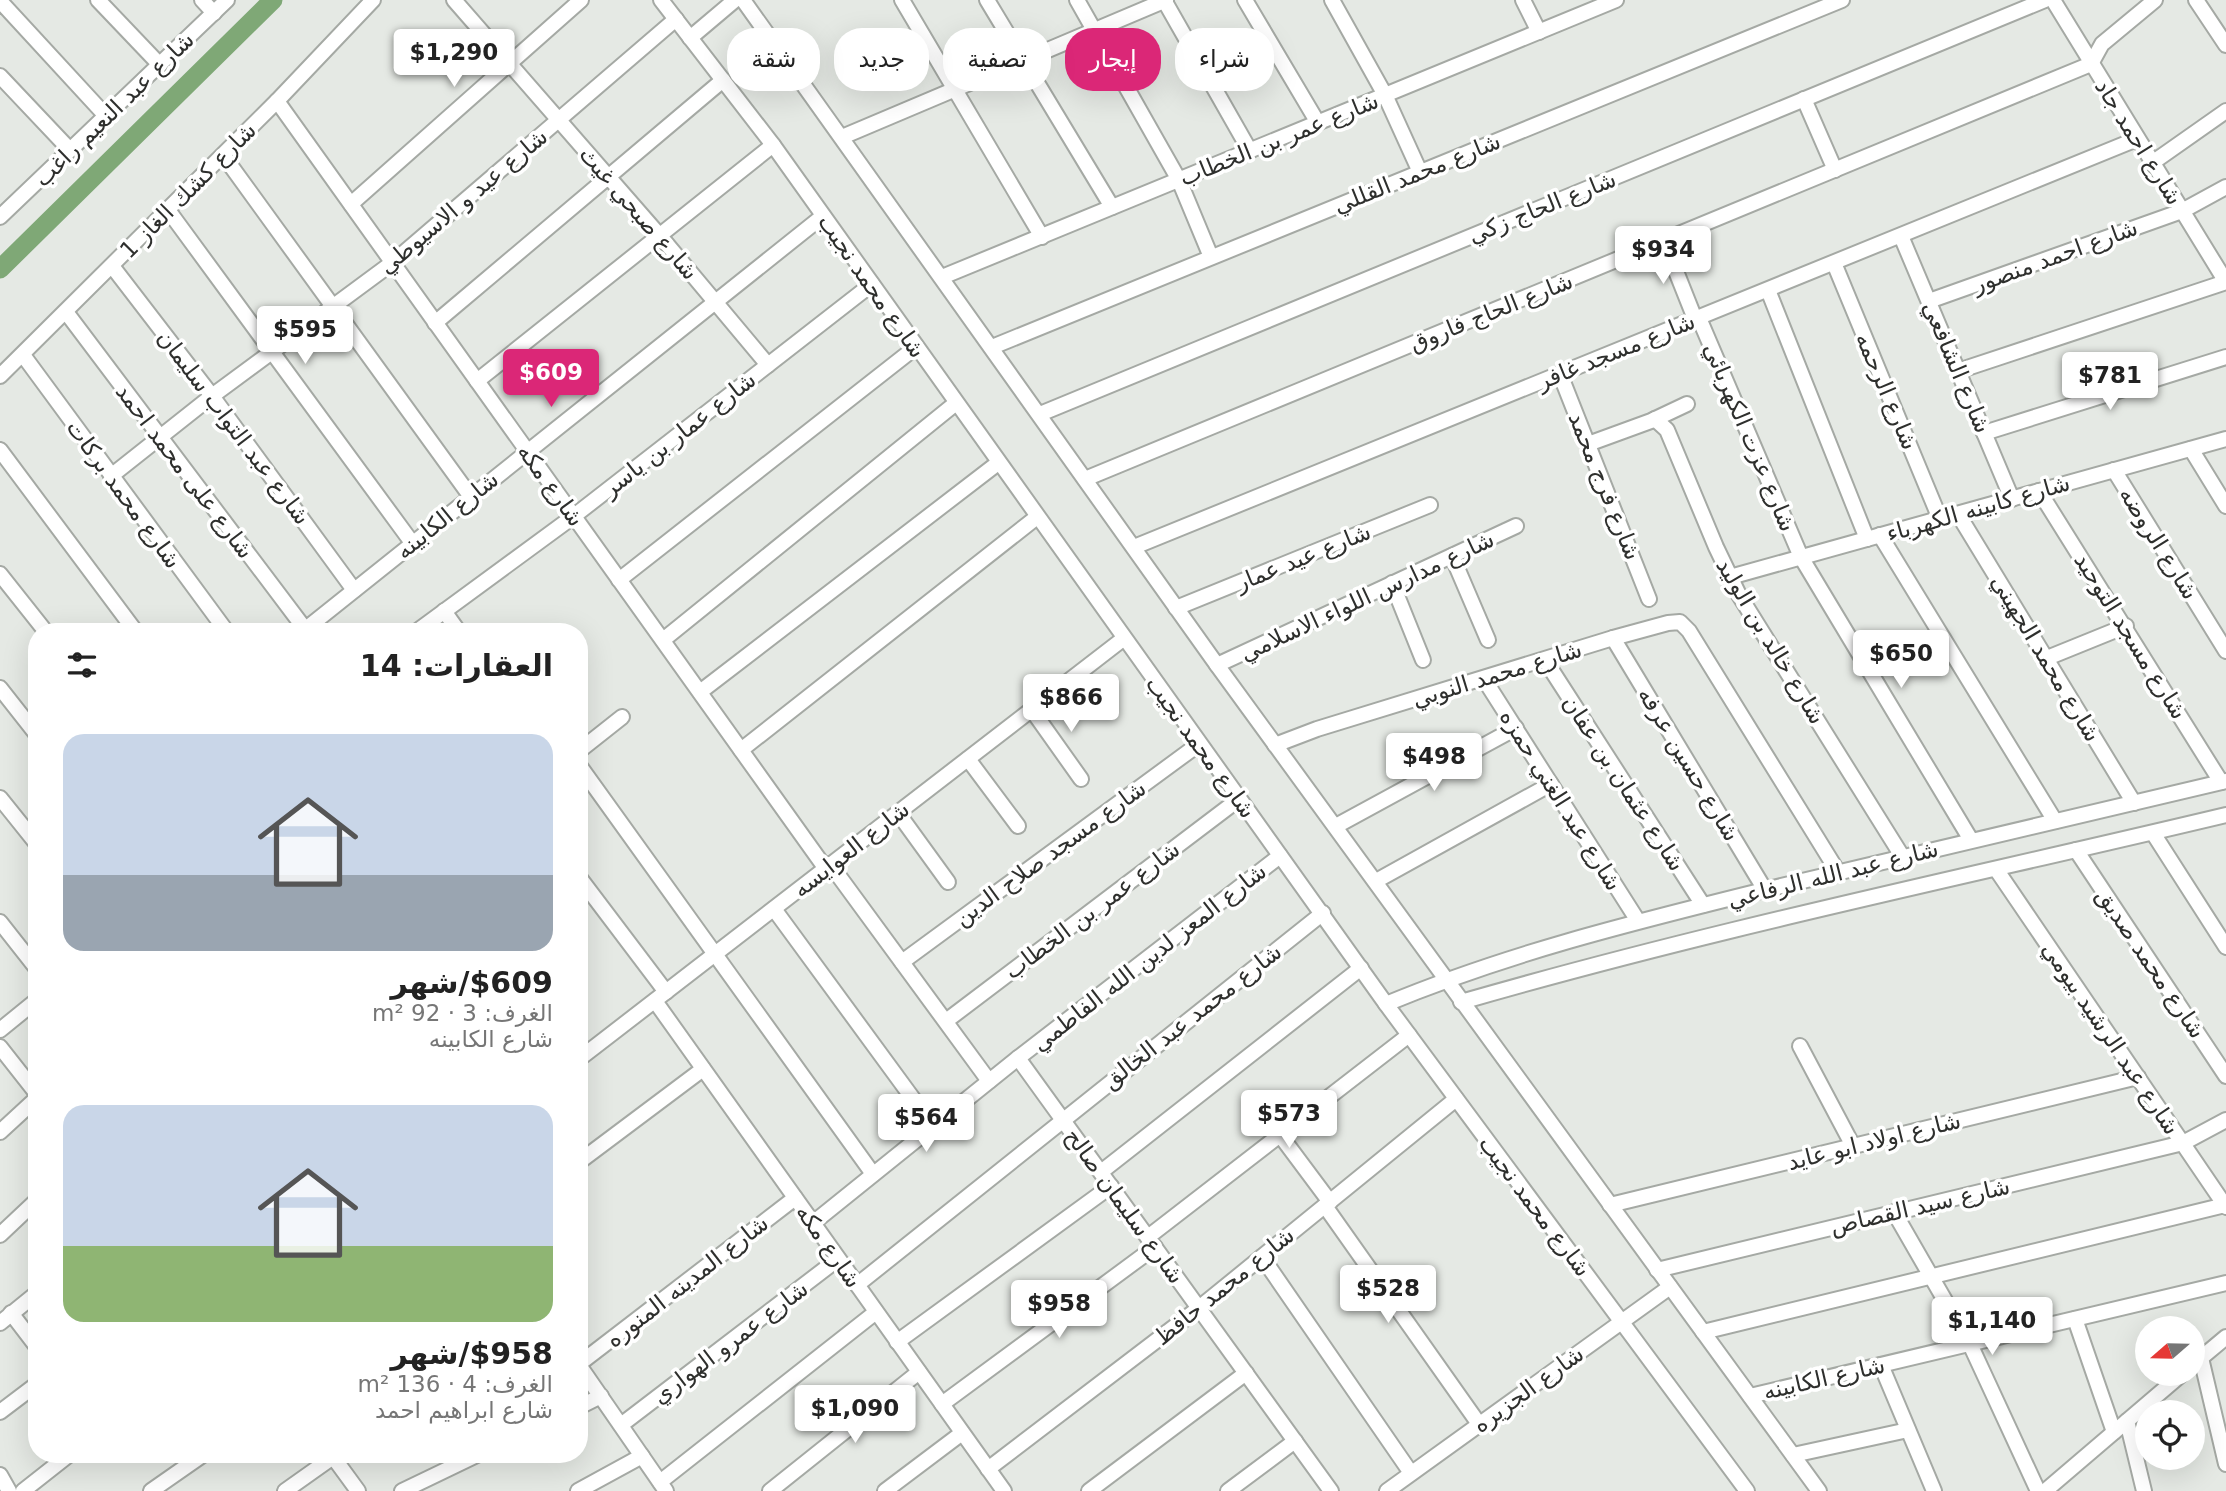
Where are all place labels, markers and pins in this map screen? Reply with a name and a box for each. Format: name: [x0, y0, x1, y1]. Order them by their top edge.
pin: $1,290: [397, 29, 511, 89]
pin: $934: [1622, 226, 1704, 286]
pin: $595: [264, 306, 346, 366]
pin: $609: [510, 350, 592, 409]
pin: $781: [2069, 352, 2151, 412]
pin: $650: [1860, 630, 1942, 690]
pin: $866: [1030, 674, 1112, 734]
pin: $498: [1393, 734, 1475, 793]
pin: $573: [1248, 1090, 1330, 1150]
pin: $564: [885, 1094, 967, 1154]
pin: $528: [1347, 1266, 1429, 1325]
pin: $958: [1018, 1280, 1100, 1340]
pin: $1,140: [1935, 1298, 2049, 1357]
pin: $1,090: [798, 1386, 912, 1445]

